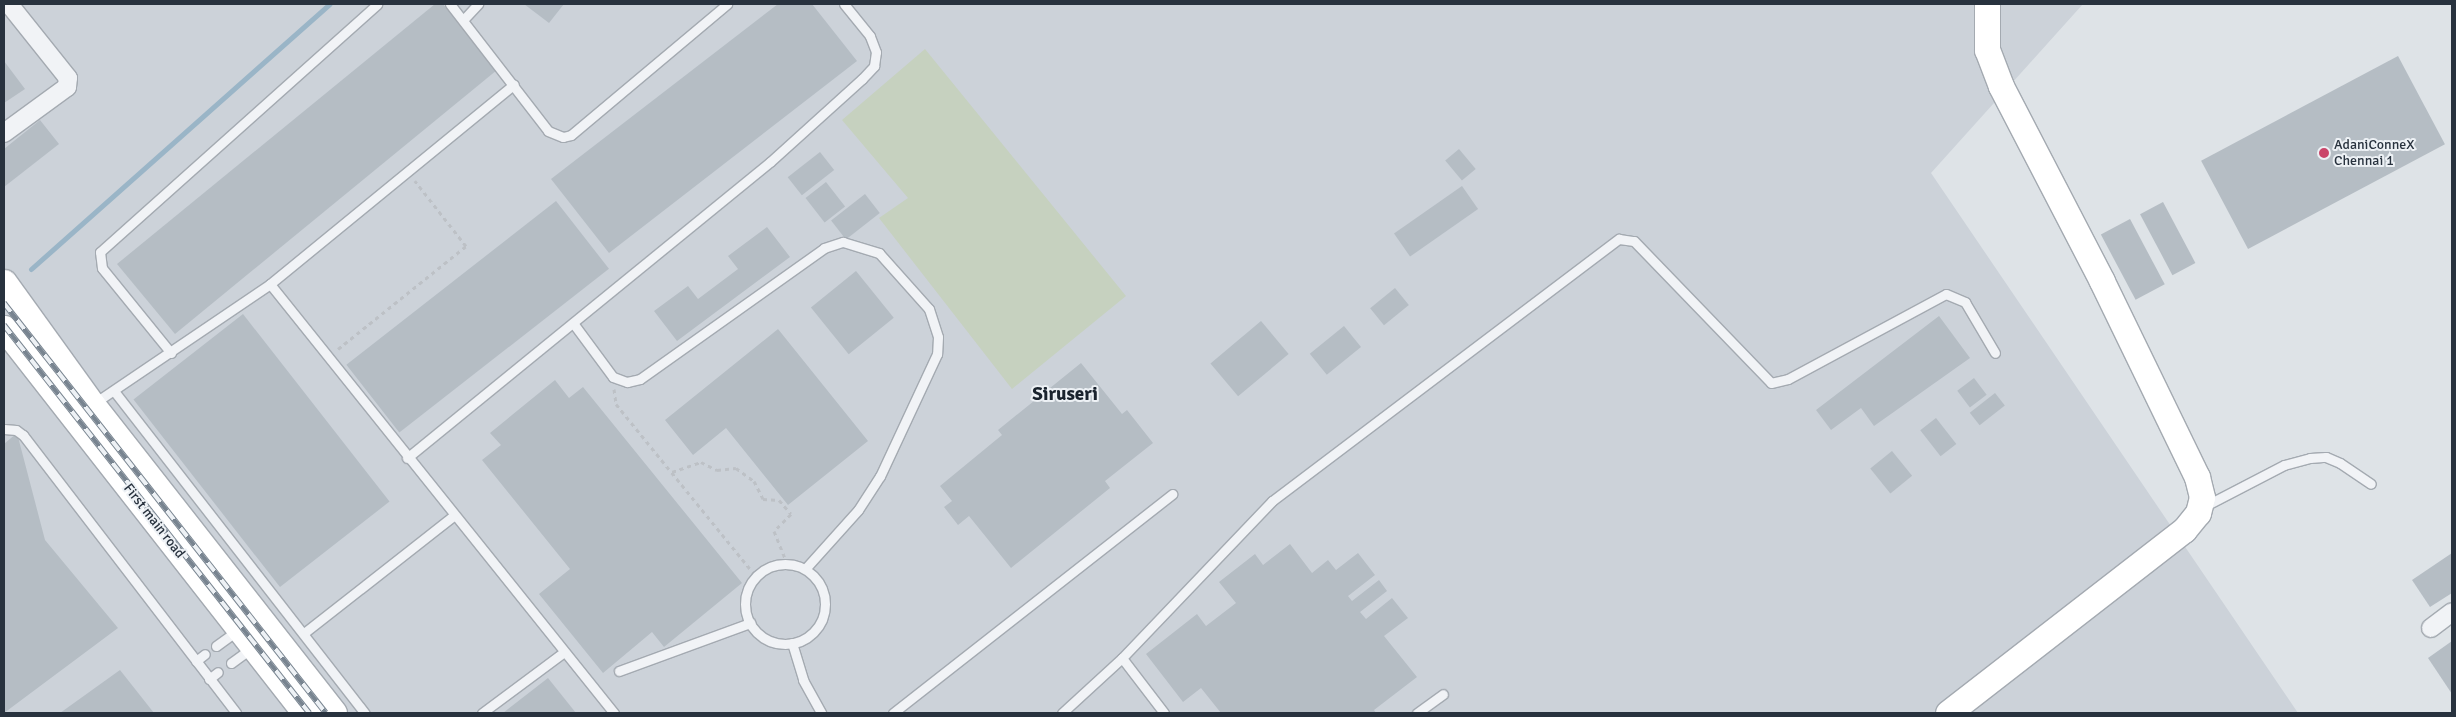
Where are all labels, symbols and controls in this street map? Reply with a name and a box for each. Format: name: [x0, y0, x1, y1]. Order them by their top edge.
place label: AdaniConneX Chennai 1: [2334, 137, 2415, 170]
marker: AdaniConneX Chennai 1: [2318, 147, 2330, 159]
district label: Siruseri: [1032, 384, 1098, 406]
street label: First main road: [120, 480, 188, 562]

